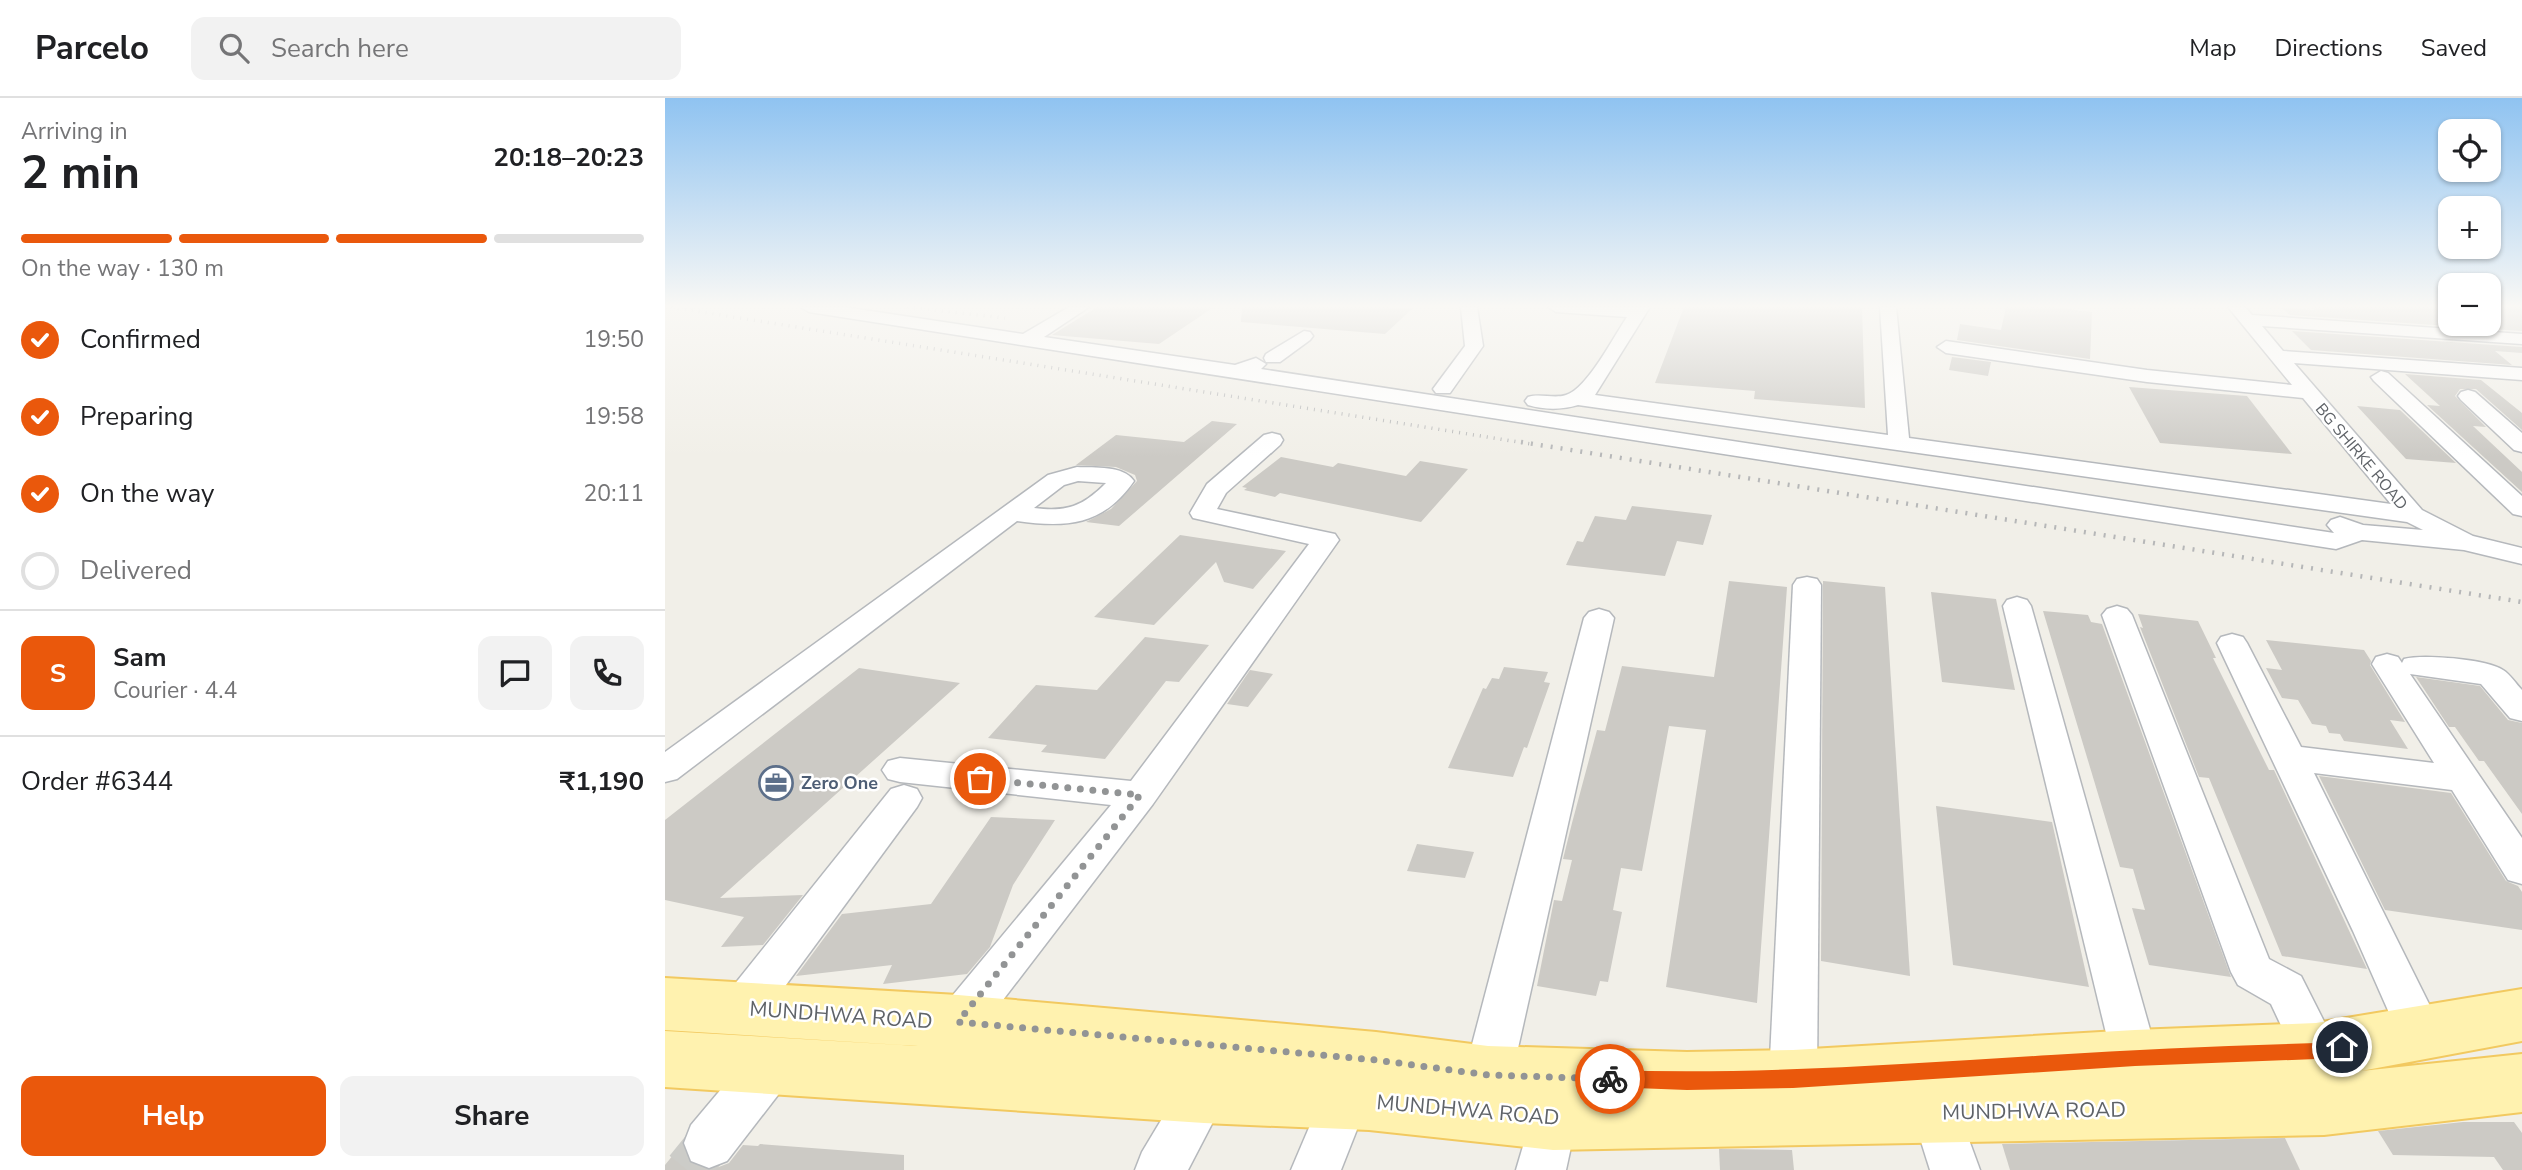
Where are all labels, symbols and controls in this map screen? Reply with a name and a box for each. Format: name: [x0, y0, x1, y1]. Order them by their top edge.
search box: [191, 17, 681, 80]
text: Parcelo: [35, 26, 149, 71]
icon: search: [215, 29, 253, 67]
text: Search here: [271, 31, 409, 66]
text: Map: [2189, 32, 2236, 64]
text: Directions: [2274, 32, 2383, 64]
text: Saved: [2421, 32, 2487, 64]
text: Arriving in: [21, 116, 128, 147]
map controls: [2438, 119, 2501, 336]
button: locate: [2438, 119, 2501, 182]
text: 20:18–20:23: [493, 140, 644, 175]
text: 2 min: [21, 141, 140, 204]
button: +: [2438, 196, 2501, 259]
text: On the way · 130 m: [21, 253, 224, 284]
button: −: [2438, 273, 2501, 336]
icon: check: [21, 321, 59, 359]
text: Confirmed: [80, 322, 201, 357]
text: 19:50: [584, 324, 644, 355]
icon: check: [21, 398, 59, 436]
text: Preparing: [80, 399, 193, 434]
street label: BG SHIRKE ROAD: [2310, 399, 2412, 515]
text: 19:58: [584, 401, 644, 432]
icon: check: [21, 475, 59, 513]
text: On the way: [80, 476, 214, 511]
text: 20:11: [584, 478, 644, 509]
text: Delivered: [80, 553, 192, 588]
button: chat: [478, 636, 552, 710]
button: phone: [570, 636, 644, 710]
text: Sam: [113, 640, 166, 675]
text: S: [50, 656, 66, 691]
text: Courier · 4.4: [113, 675, 237, 706]
pin: [950, 749, 1010, 809]
icon: bag: [961, 760, 999, 798]
text: Order #6344: [21, 764, 173, 799]
text: ₹1,190: [560, 764, 644, 799]
office icon: Zero One: [757, 764, 795, 802]
place label: Zero One: [801, 771, 878, 795]
street label: MUNDHWA ROAD: [748, 995, 934, 1035]
pin: [2312, 1017, 2372, 1077]
icon: home: [2323, 1028, 2361, 1066]
courier: [1575, 1044, 1645, 1114]
icon: bike: [1591, 1060, 1629, 1098]
button: Help: [21, 1076, 326, 1156]
button: Share: [340, 1076, 644, 1156]
street label: MUNDHWA ROAD: [1375, 1088, 1561, 1132]
street label: MUNDHWA ROAD: [1942, 1095, 2126, 1127]

